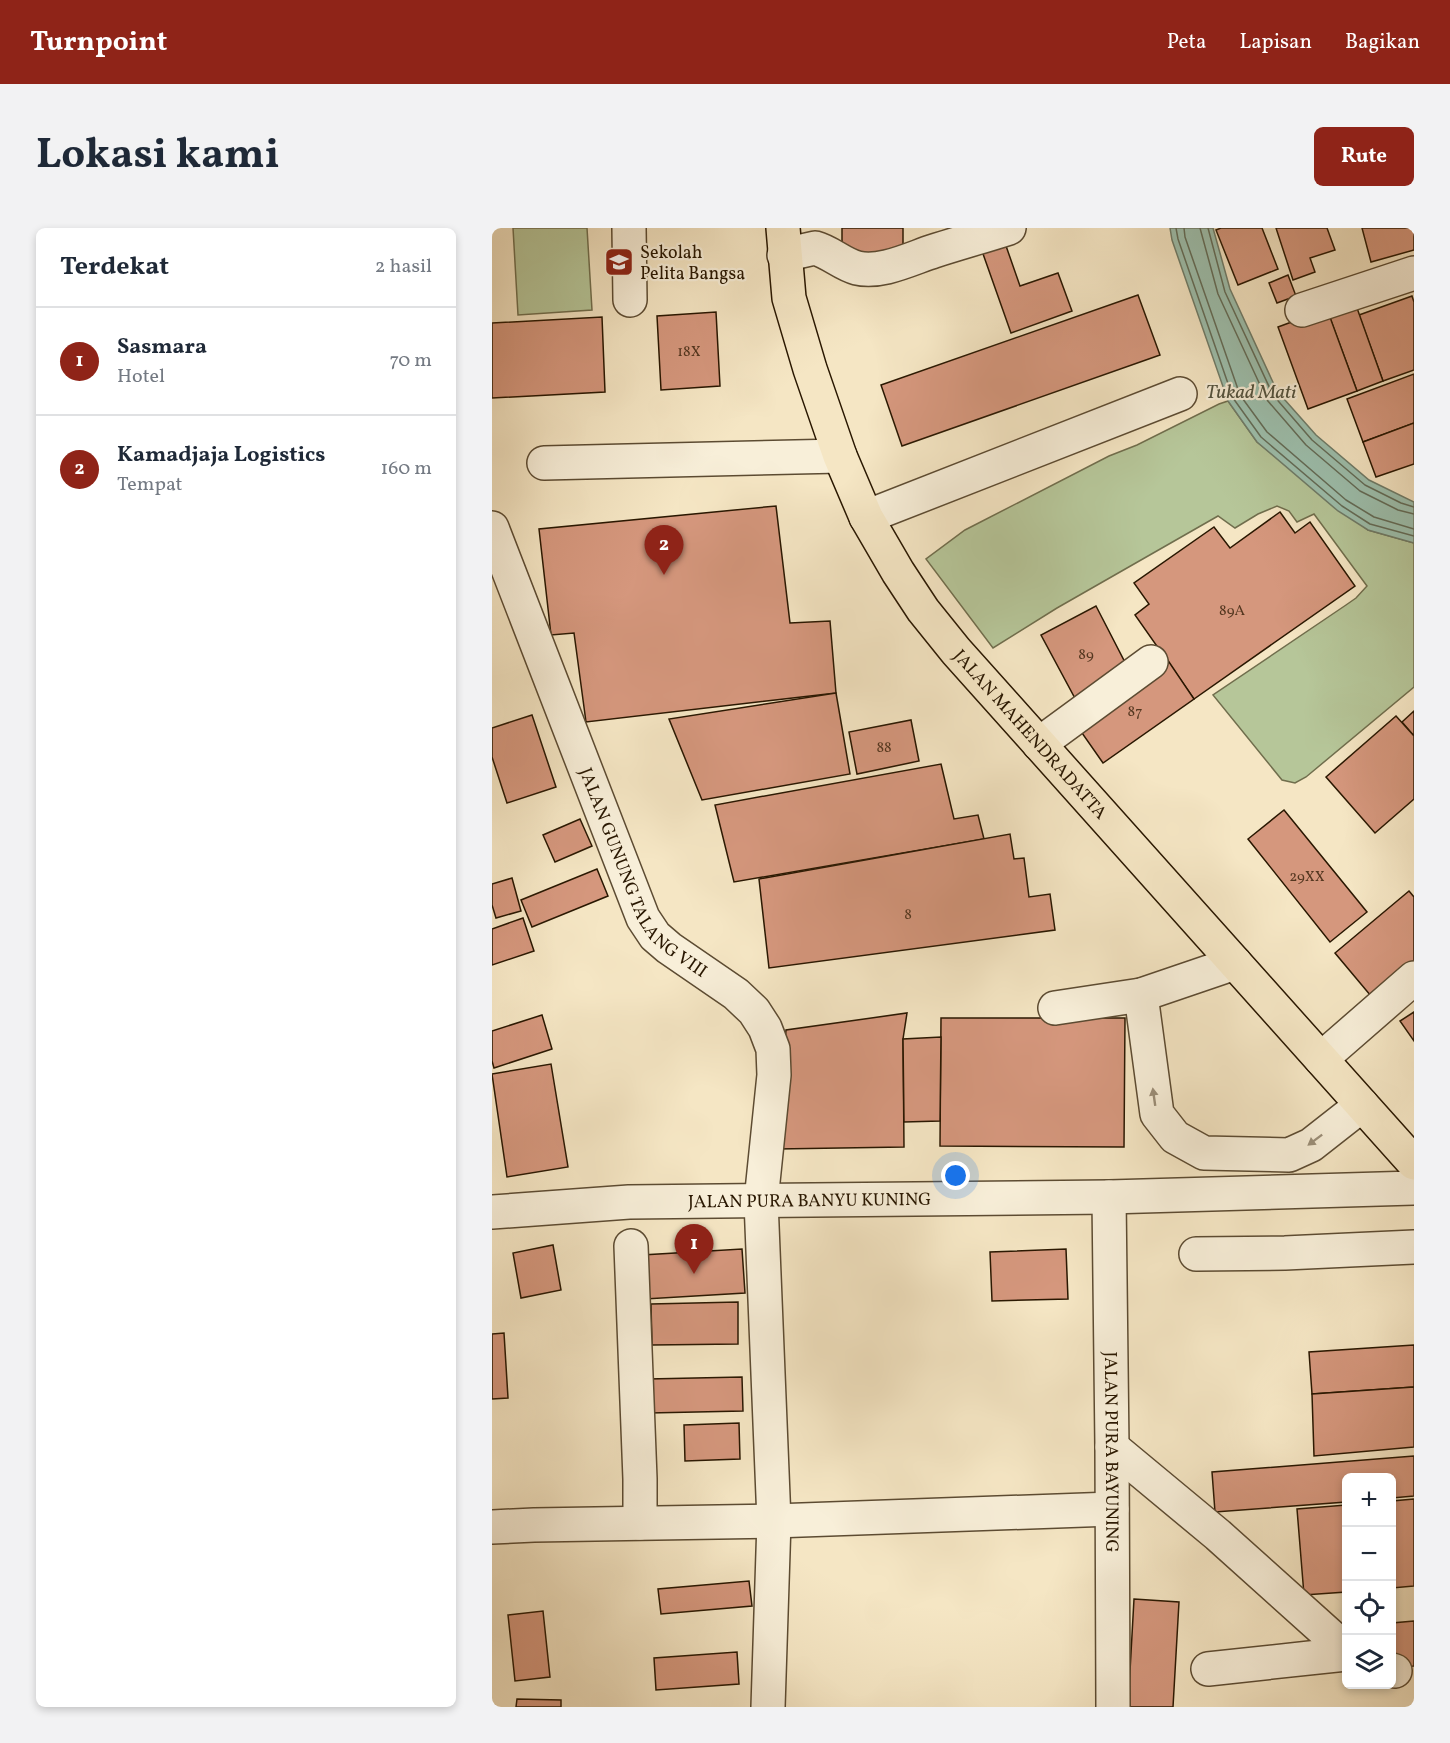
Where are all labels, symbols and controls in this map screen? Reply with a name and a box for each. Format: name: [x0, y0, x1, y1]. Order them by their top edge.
text: Turnpoint: [30, 23, 167, 62]
text: Peta: [1167, 28, 1206, 57]
text: Lapisan: [1239, 28, 1312, 57]
text: Bagikan: [1345, 28, 1420, 57]
text: Lokasi kami: [36, 127, 280, 186]
button: Rute: [1314, 127, 1414, 186]
place label: Sekolah Pelita Bangsa: [640, 241, 745, 287]
school or university icon: Sekolah Pelita Bangsa: [603, 246, 635, 278]
text: Terdekat: [60, 249, 169, 285]
text: 2 hasil: [375, 253, 432, 281]
text: Sasmara: [117, 332, 207, 363]
house number: 18X: [677, 342, 701, 363]
text: 1: [75, 347, 84, 375]
text: 70 m: [389, 347, 432, 375]
text: Hotel: [117, 363, 165, 391]
water label: Tukad Mati: [1206, 379, 1297, 407]
text: Kamadjaja Logistics: [117, 440, 325, 471]
text: 2: [74, 455, 85, 483]
text: 160 m: [380, 455, 432, 483]
text: Tempat: [117, 471, 183, 499]
pin: 2: [644, 526, 684, 575]
house number: 89A: [1219, 601, 1245, 622]
street label: JALAN MAHENDRADATTA: [947, 645, 1112, 826]
house number: 89: [1078, 645, 1094, 666]
house number: 87: [1128, 702, 1142, 723]
house number: 88: [876, 738, 892, 759]
street label: JALAN GUNUNG TALANG VIII: [572, 764, 712, 984]
house number: 29XX: [1289, 867, 1325, 888]
house number: 8: [904, 905, 912, 926]
one-way arrow: [1150, 1087, 1159, 1106]
one-way arrow: [1308, 1134, 1324, 1146]
your location: [941, 1161, 970, 1190]
street label: JALAN PURA BANYU KUNING: [688, 1188, 932, 1215]
pin: 1: [674, 1224, 714, 1274]
street label: JALAN PURA BAYUNING: [1097, 1351, 1123, 1553]
map controls: [1342, 1473, 1396, 1689]
button: +: [1342, 1473, 1396, 1527]
button: −: [1342, 1527, 1396, 1581]
button: locate: [1342, 1581, 1396, 1635]
button: layers: [1342, 1635, 1396, 1689]

